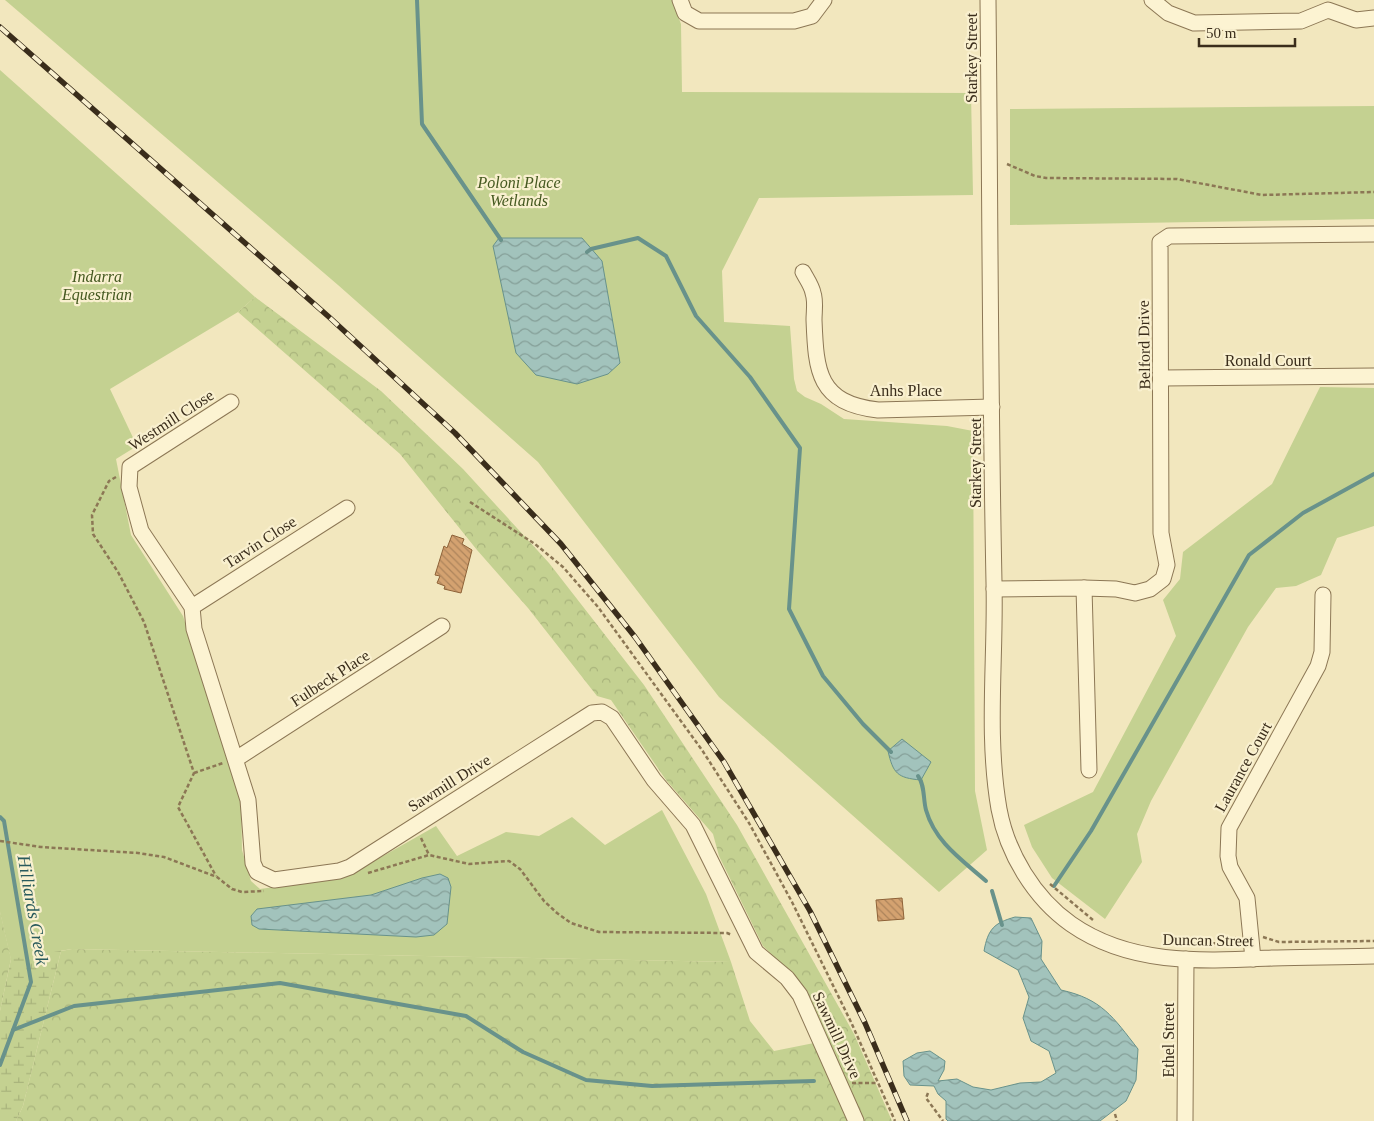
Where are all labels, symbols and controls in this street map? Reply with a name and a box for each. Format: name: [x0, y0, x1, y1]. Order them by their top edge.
street label: Starkey Street: [963, 12, 981, 103]
scale bar: [1199, 15, 1295, 47]
text: 50 m: [1206, 25, 1237, 41]
park label: Poloni Place Wetlands: [476, 174, 561, 209]
park label: Indarra Equestrian: [61, 268, 132, 304]
street label: Belford Drive: [1135, 300, 1153, 390]
street label: Ronald Court: [1225, 352, 1312, 369]
street label: Anhs Place: [870, 382, 942, 399]
street label: Westmill Close: [125, 386, 217, 454]
street label: Starkey Street: [967, 417, 985, 508]
street label: Tarvin Close: [221, 513, 299, 571]
street label: Fulbeck Place: [288, 646, 372, 710]
street label: Laurance Court: [1211, 719, 1275, 815]
street label: Sawmill Drive: [405, 751, 493, 815]
water label: Hilliards Creek: [13, 853, 53, 967]
street label: Duncan Street: [1162, 931, 1254, 949]
street label: Sawmill Drive: [809, 989, 865, 1081]
street label: Ethel Street: [1160, 1002, 1177, 1078]

